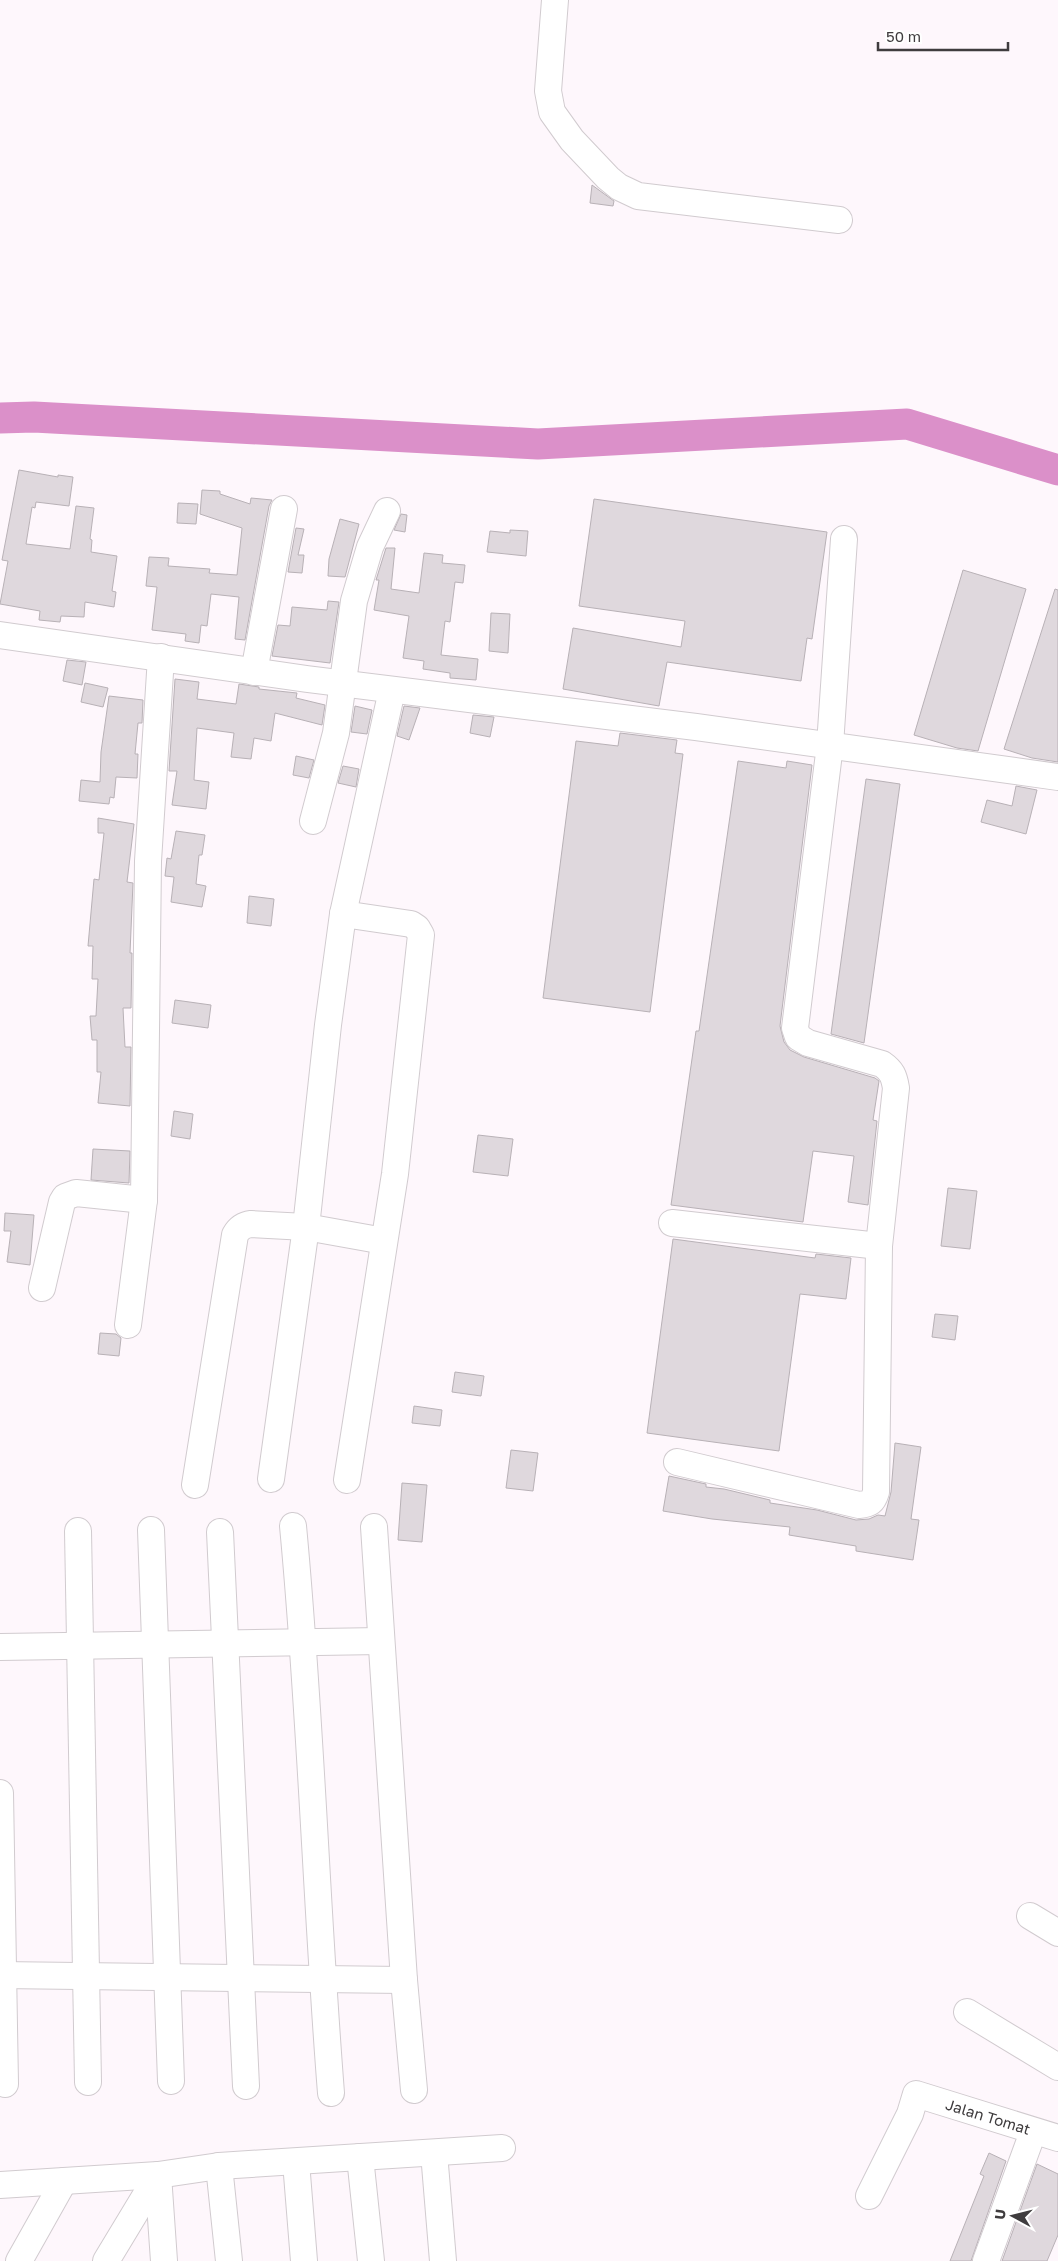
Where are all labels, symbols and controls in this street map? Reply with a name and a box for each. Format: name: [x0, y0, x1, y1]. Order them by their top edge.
scale bar: [878, 20, 1008, 52]
text: 50 m: [886, 27, 921, 45]
street label: Jalan Tomat: [944, 2095, 1033, 2138]
north arrow: [988, 2191, 1038, 2241]
text: U: [991, 2208, 1009, 2220]

